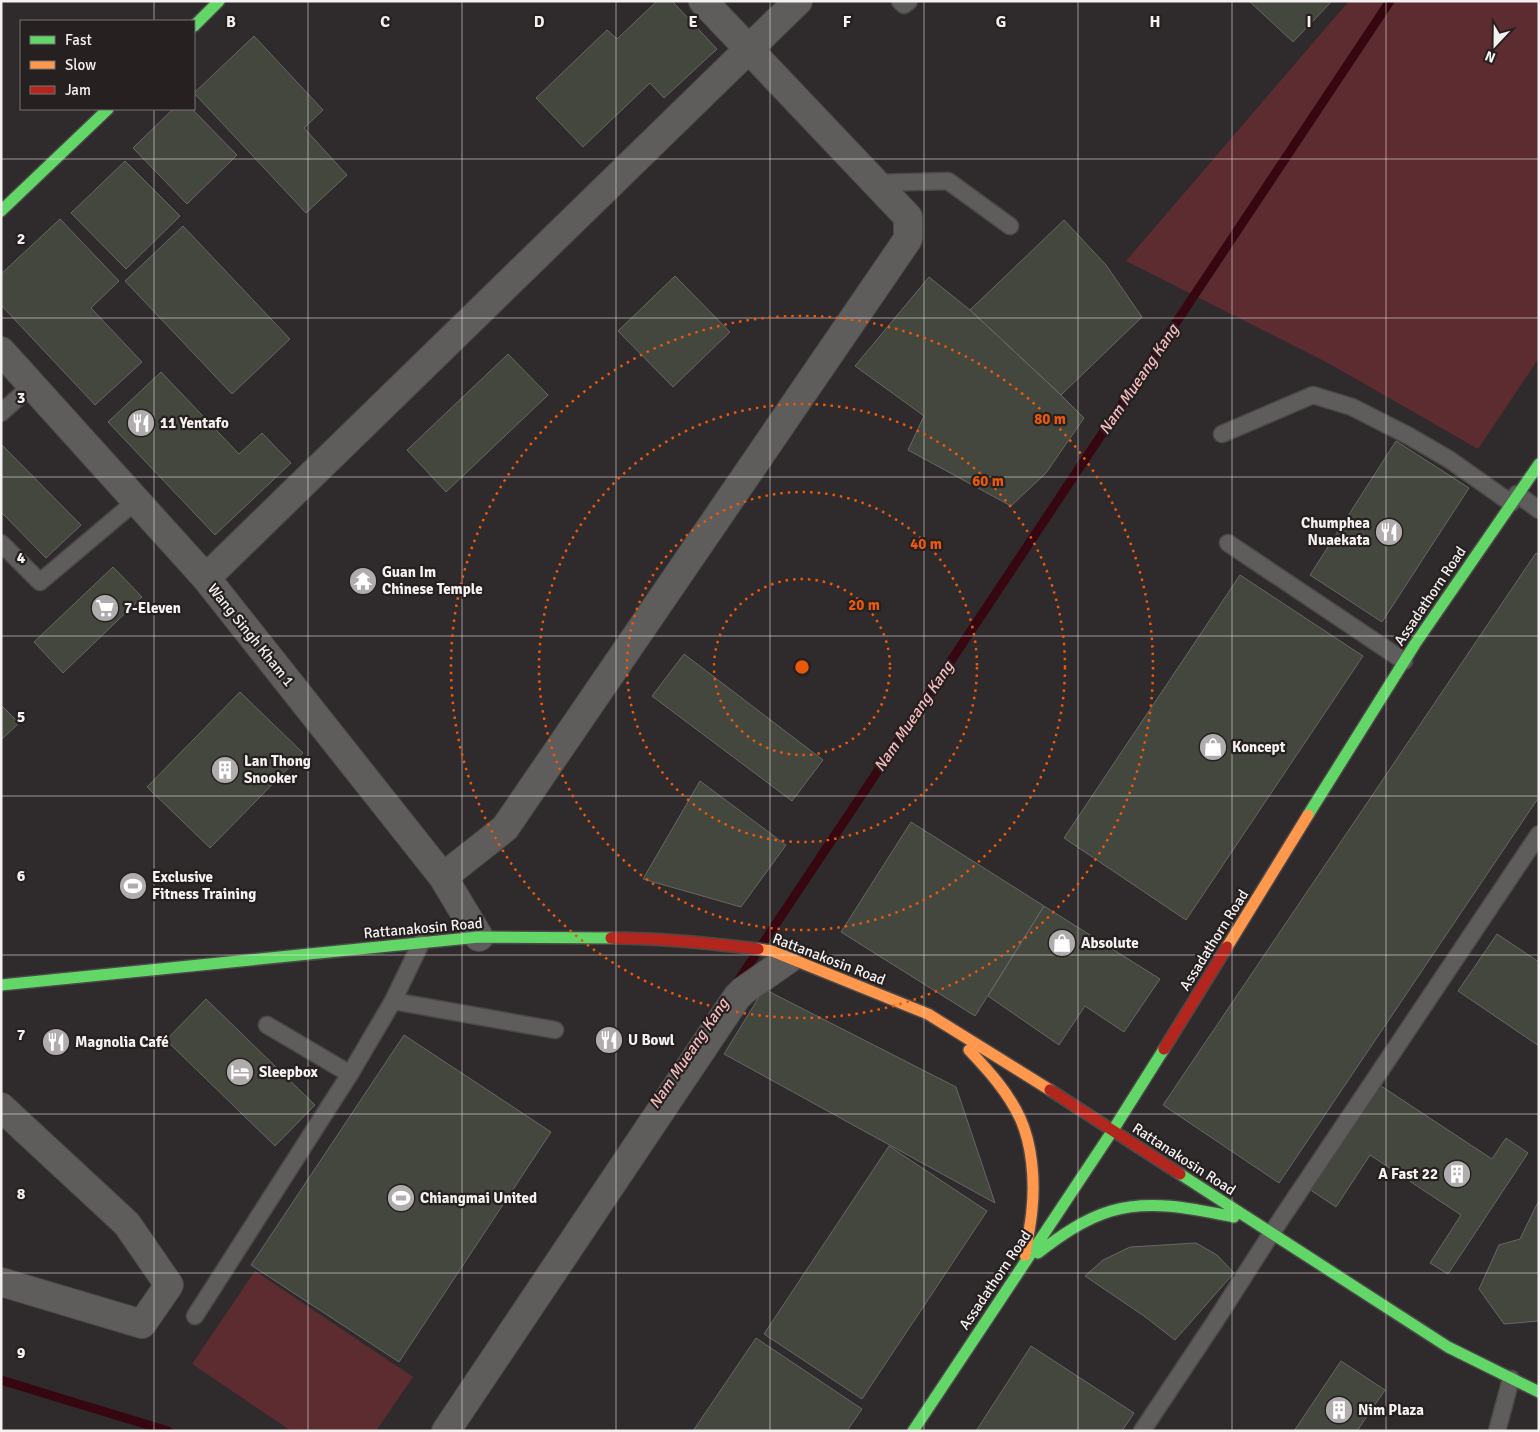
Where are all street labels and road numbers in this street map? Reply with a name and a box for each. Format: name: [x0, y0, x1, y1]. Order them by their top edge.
street label: Assadathorn Road: [1390, 543, 1470, 649]
street label: Wang Singh Kham 1: [204, 580, 298, 690]
street label: Assadathorn Road: [1176, 886, 1252, 994]
street label: Rattanakosin Road: [363, 914, 483, 942]
street label: Rattanakosin Road: [770, 929, 888, 989]
street label: Rattanakosin Road: [1129, 1119, 1239, 1199]
street label: Assadathorn Road: [955, 1227, 1035, 1333]

